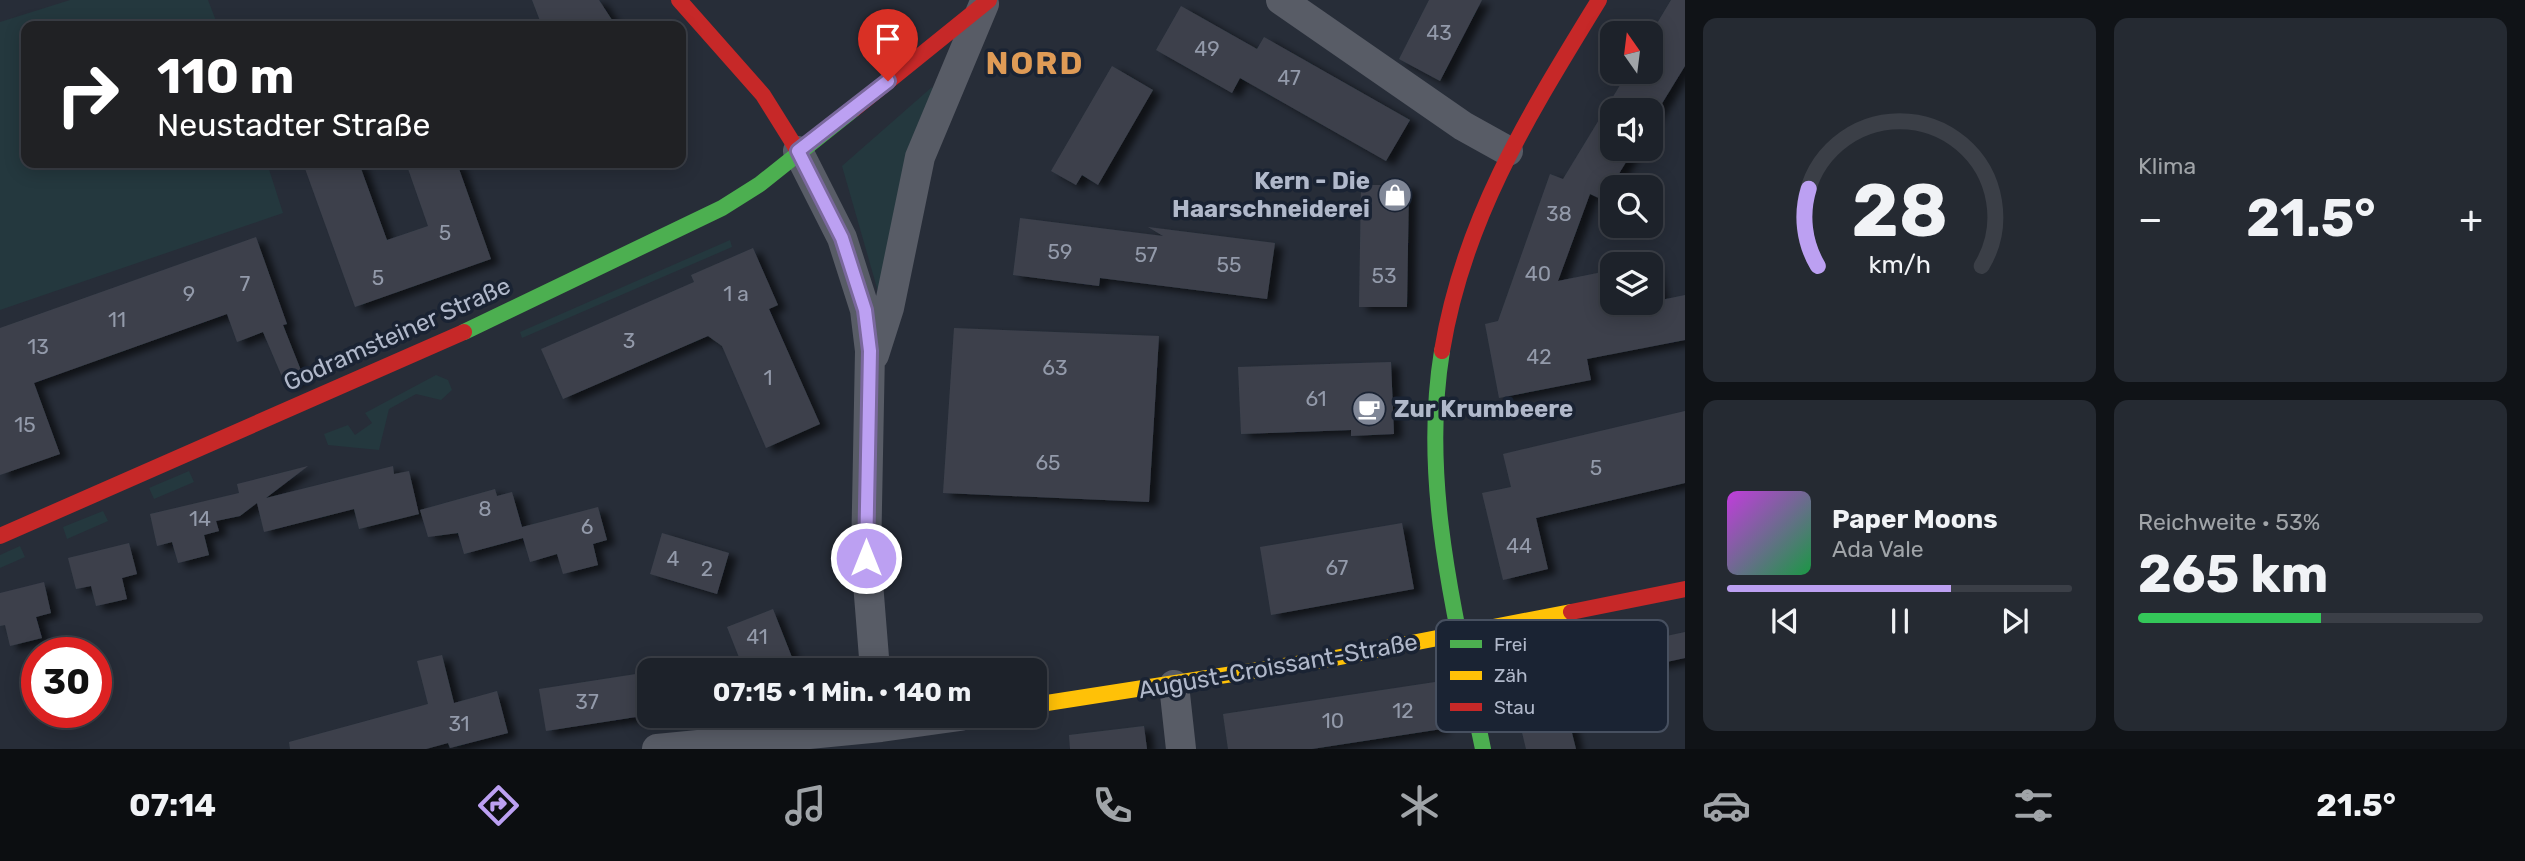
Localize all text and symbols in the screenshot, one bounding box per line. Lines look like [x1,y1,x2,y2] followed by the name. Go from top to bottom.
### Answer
[858,9,918,81] pin
[869,20,907,58] icon: arrive
[1426,20,1452,45] house number: 43
[1600,21,1662,84] north arrow
[1600,21,1663,315] map controls
[1194,36,1220,61] house number: 49
[986,44,1084,82] district label: NORD
[157,47,294,105] text: 110 m
[42,49,133,140] icon: right
[1277,65,1301,90] house number: 47
[1600,98,1663,161] button: sound
[157,106,430,144] text: Neustadter Straße
[2138,152,2196,180] text: Klima
[1172,167,1370,223] place label: Kern - Die Haarschneiderei
[1851,168,1948,254] text: 28
[1600,175,1663,238] button: search
[1376,176,1414,214] shop icon: Kern - Die Haarschneiderei
[2246,187,2376,249] text: 21.5°
[2138,196,2163,242] text: −
[2459,196,2483,242] text: +
[1546,201,1572,226] house number: 38
[439,220,451,245] house number: 5
[1048,239,1072,264] house number: 59
[1134,242,1158,267] house number: 57
[1868,250,1931,279] text: km/h
[1217,252,1241,277] house number: 55
[1600,252,1663,315] button: layers
[1525,261,1551,286] house number: 40
[1371,263,1397,288] house number: 53
[372,265,384,290] house number: 5
[240,271,251,296] house number: 7
[279,271,515,397] street label: Godramsteiner Straße
[183,281,195,306] house number: 9
[723,281,749,306] house number: 1 a
[108,307,126,332] house number: 11
[623,328,635,353] house number: 3
[27,334,49,359] house number: 13
[1526,344,1552,369] house number: 42
[1042,355,1068,380] house number: 63
[764,365,773,390] house number: 1
[1305,386,1327,411] house number: 61
[1350,390,1388,428] cafe icon: Zur Krumbeere
[1394,395,1573,423] place label: Zur Krumbeere
[14,412,36,437] house number: 15
[1035,450,1061,475] house number: 65
[1590,455,1602,480] house number: 5
[478,496,492,521] house number: 8
[1832,504,1998,535] text: Paper Moons
[189,506,211,531] house number: 14
[2138,508,2320,536] text: Reichweite · 53%
[581,514,593,539] house number: 6
[829,521,903,595] position arrow
[1506,533,1532,558] house number: 44
[1832,535,1924,563] text: Ada Vale
[2138,543,2328,605] text: 265 km
[666,546,680,571] house number: 4
[1326,555,1349,580] house number: 67
[701,556,713,581] house number: 2
[1766,602,1804,640] icon: previous
[1881,602,1919,640] icon: pause
[1996,602,2034,640] icon: next
[1436,620,1668,732] legend
[746,624,768,649] house number: 41
[1136,628,1420,704] street label: August-Croissant-Straße
[1494,633,1527,656] text: Frei
[21,637,112,728] speed limit sign: 30
[1494,664,1527,687] text: Zäh
[713,677,971,708] text: 07:15 · 1 Min. · 140 m
[575,689,599,714] house number: 37
[1494,696,1535,719] text: Stau
[1392,698,1414,723] house number: 12
[1322,708,1344,733] house number: 10
[448,711,470,736] house number: 31
[474,781,523,830] icon: directions
[781,781,830,830] icon: music
[1088,781,1137,830] icon: phone
[1395,781,1444,830] icon: climate
[1702,781,1751,830] icon: car
[2009,781,2058,830] icon: filters
[129,786,216,824] text: 07:14
[2316,786,2396,824] text: 21.5°

